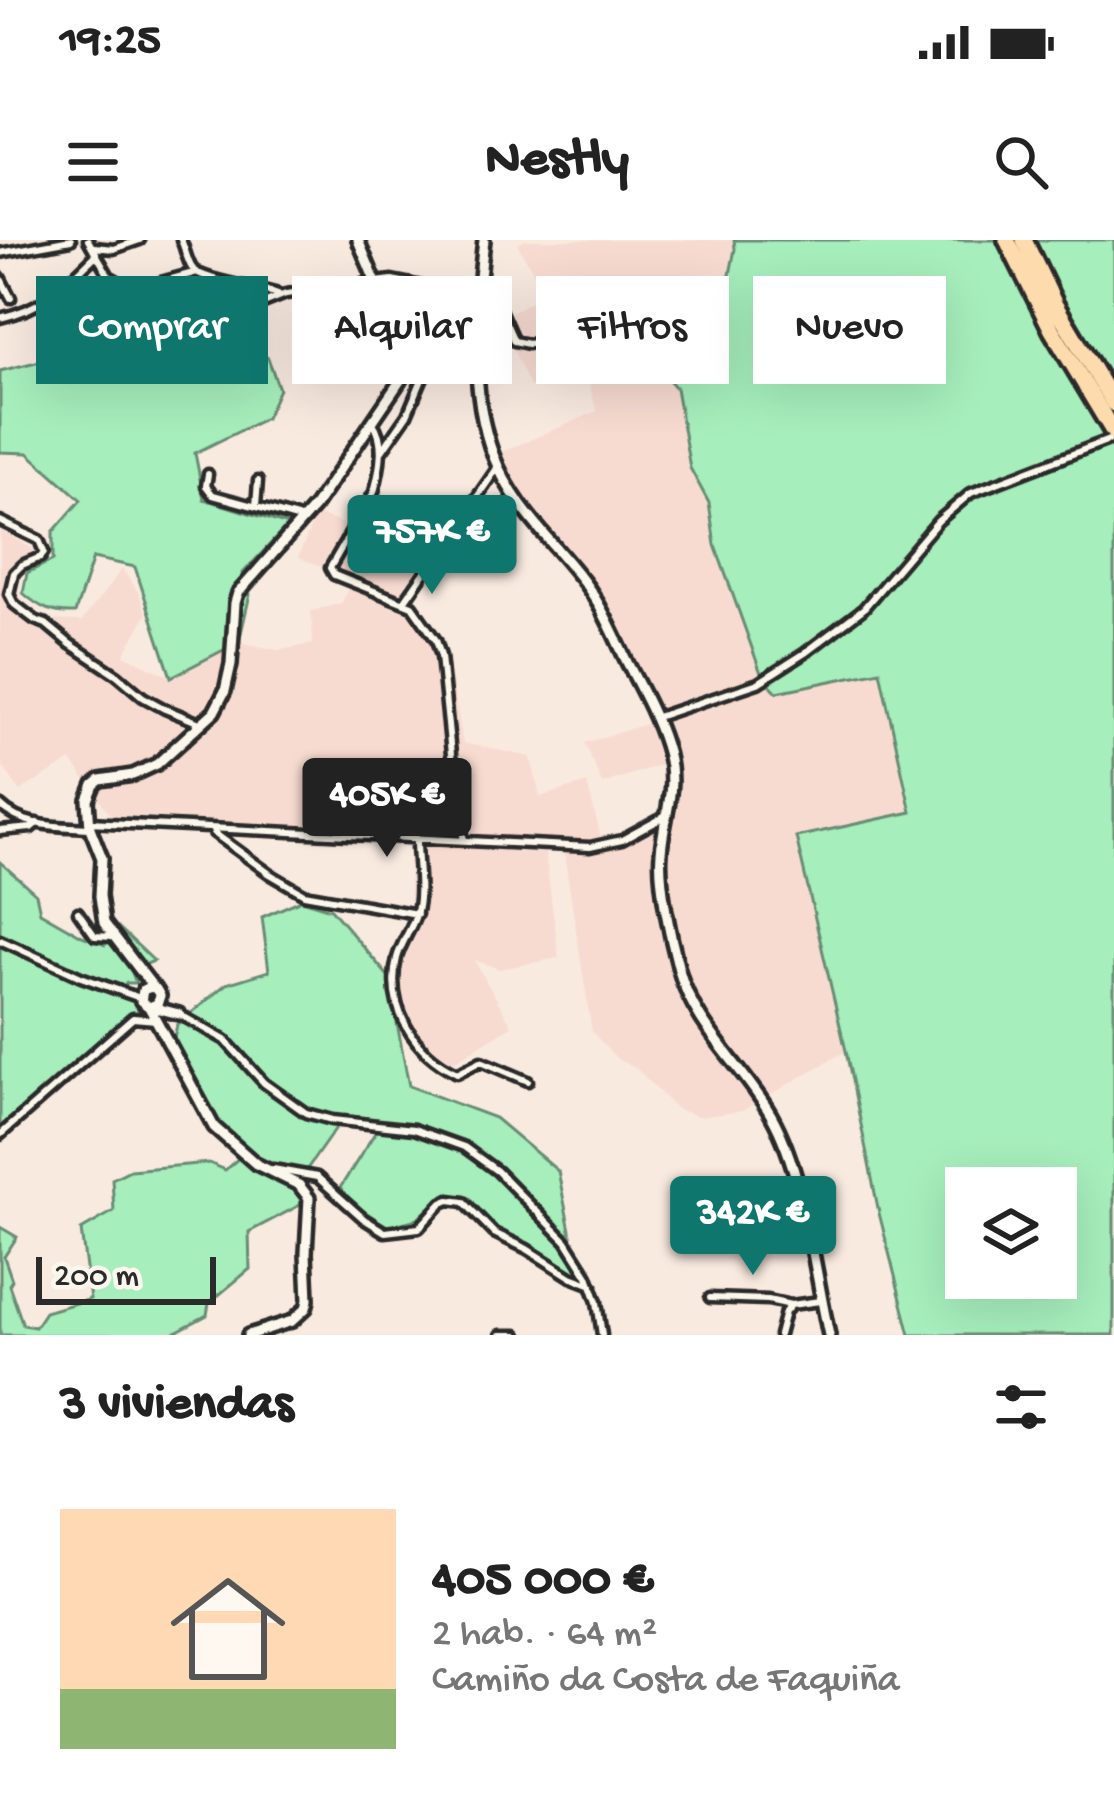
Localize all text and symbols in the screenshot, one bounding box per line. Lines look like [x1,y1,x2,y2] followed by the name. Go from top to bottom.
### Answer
[60,16,161,69] text: 19:25
[60,129,126,195] icon: menu
[988,129,1054,195] icon: search
[485,130,629,194] text: Nestly
[36,276,268,384] chip: Comprar
[292,276,512,384] chip: Alquilar
[536,276,729,384] chip: Filtros
[753,276,946,384] chip: Nuevo
[334,495,530,597] pin: 757K €
[374,511,490,557] text: 757K €
[289,758,485,860] pin: 405K €
[329,774,445,820] text: 405K €
[945,1167,1077,1299] map controls
[945,1167,1077,1299] button: layers
[655,1176,851,1278] pin: 342K €
[697,1192,809,1238] text: 342K €
[36,1251,216,1304] scale bar
[54,1259,139,1297] text: 200 m
[988,1374,1054,1440] icon: filters
[60,1377,293,1437] text: 3 viviendas
[432,1553,653,1613] text: 405 000 €
[156,1557,300,1701] icon: home
[432,1613,657,1659] text: 2 hab. · 64 m²
[432,1659,899,1705] text: Camiño da Costa de Faquiña

